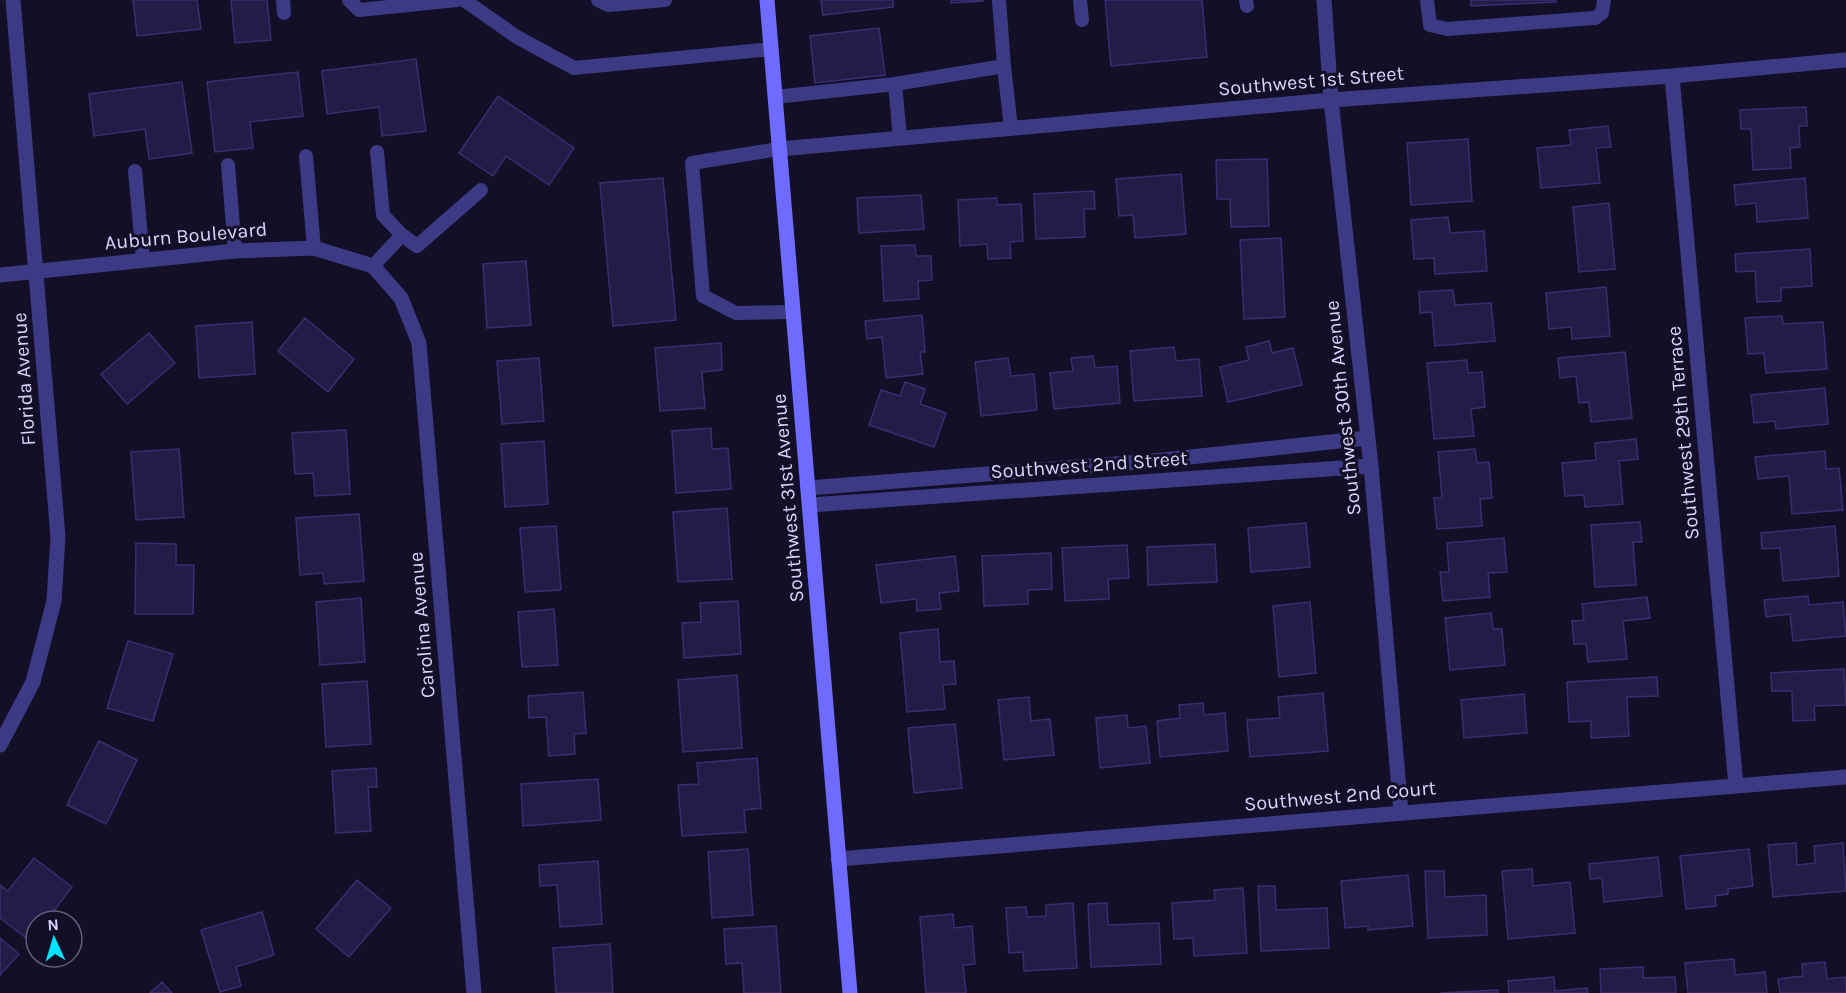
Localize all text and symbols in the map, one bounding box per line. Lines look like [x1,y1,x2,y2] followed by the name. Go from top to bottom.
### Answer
[1217,61,1405,101] street label: Southwest 1st Street
[104,217,268,255] street label: Auburn Boulevard
[1320,299,1366,517] street label: Southwest 30th Avenue
[8,312,40,446] street label: Florida Avenue
[1662,325,1704,541] street label: Southwest 29th Terrace
[767,393,809,603] street label: Southwest 31st Avenue
[990,447,1189,483] street label: Southwest 2nd Street
[404,551,440,699] street label: Carolina Avenue
[1243,776,1437,816] street label: Southwest 2nd Court
[24,909,84,969] north arrow
[47,915,59,934] text: N

